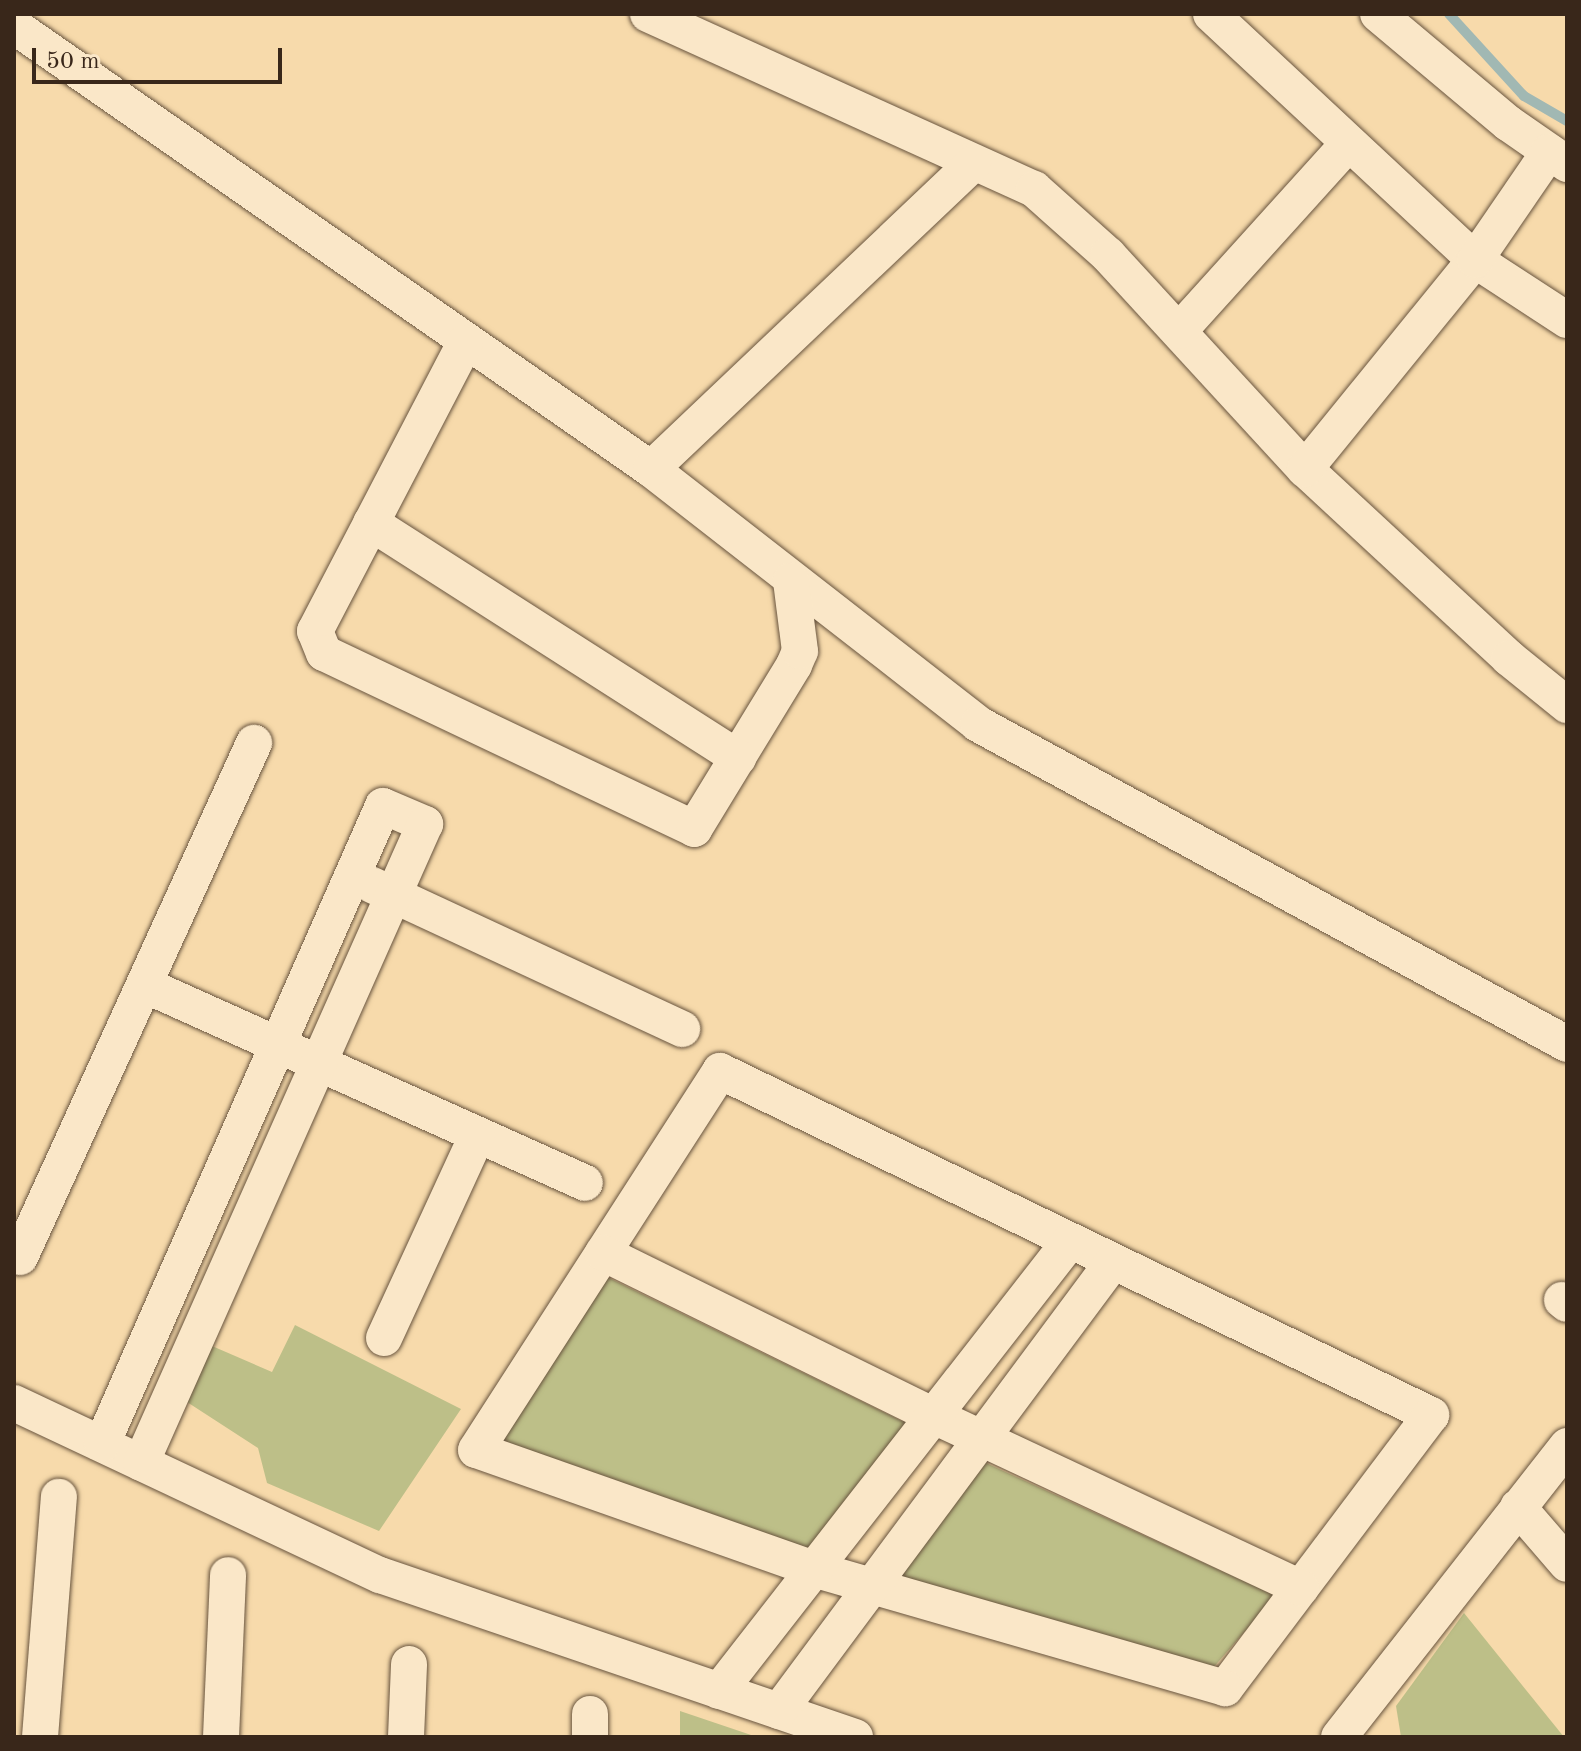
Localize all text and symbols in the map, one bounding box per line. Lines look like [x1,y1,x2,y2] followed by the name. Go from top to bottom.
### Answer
[36,32,286,82] scale bar
[46,50,100,74] text: 50 m

